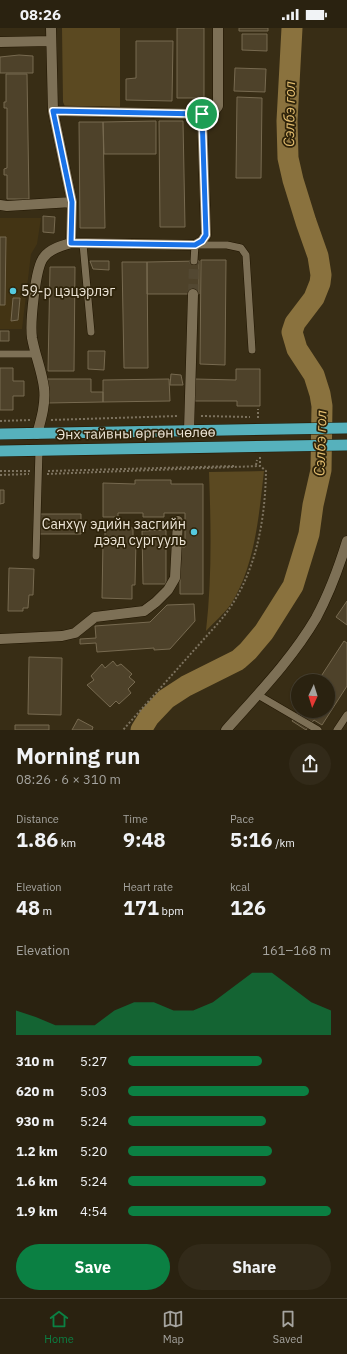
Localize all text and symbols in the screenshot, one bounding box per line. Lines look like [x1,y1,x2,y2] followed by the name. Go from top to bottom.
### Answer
[20,5,61,24] text: 08:26
[279,81,299,147] water label: Сэлбэ гол
[185,97,219,131] pin
[191,103,213,125] icon: arrive
[21,282,115,300] place label: 59-р цэцэрлэг
[8,286,18,296] marker: 59-р цэцэрлэг
[309,410,331,476] water label: Сэлбэ гол
[56,423,216,443] street label: Энх тайвны өргөн чөлөө
[42,515,186,549] place label: Санхүү эдийн засгийн дээд сургууль
[189,527,199,537] marker: Санхүү эдийн засгийн дээд сургууль
[291,674,335,718] north arrow
[291,674,335,718] map controls
[16,741,140,770] text: Morning run
[289,743,331,785] button: share
[16,771,121,788] text: 08:26 · 6 × 310 m
[16,812,59,826] text: Distance
[123,812,148,826] text: Time
[230,812,254,826] text: Pace
[16,826,58,853] text: 1.86
[123,826,166,853] text: 9:48
[230,826,273,853] text: 5:16
[58,836,76,850] text: km
[273,836,295,850] text: /km
[16,880,62,894] text: Elevation
[123,880,173,894] text: Heart rate
[230,880,250,894] text: kcal
[16,894,40,921] text: 48
[123,894,159,921] text: 171
[230,894,266,921] text: 126
[40,904,52,918] text: m
[159,904,184,918] text: bpm
[16,942,70,959] text: Elevation
[262,942,331,959] text: 161–168 m
[16,1053,54,1070] text: 310 m
[80,1053,107,1070] text: 5:27
[16,1083,54,1100] text: 620 m
[80,1083,107,1100] text: 5:03
[16,1113,54,1130] text: 930 m
[80,1113,107,1130] text: 5:24
[16,1143,58,1160] text: 1.2 km
[80,1143,107,1160] text: 5:20
[16,1173,58,1190] text: 1.6 km
[80,1173,107,1190] text: 5:24
[16,1203,58,1220] text: 1.9 km
[80,1203,107,1220] text: 4:54
[16,1244,170,1290] button: Save
[178,1244,331,1290] button: Share
[44,1308,74,1346] tab: Home
[162,1308,184,1346] tab: Map
[273,1308,303,1346] tab: Saved

